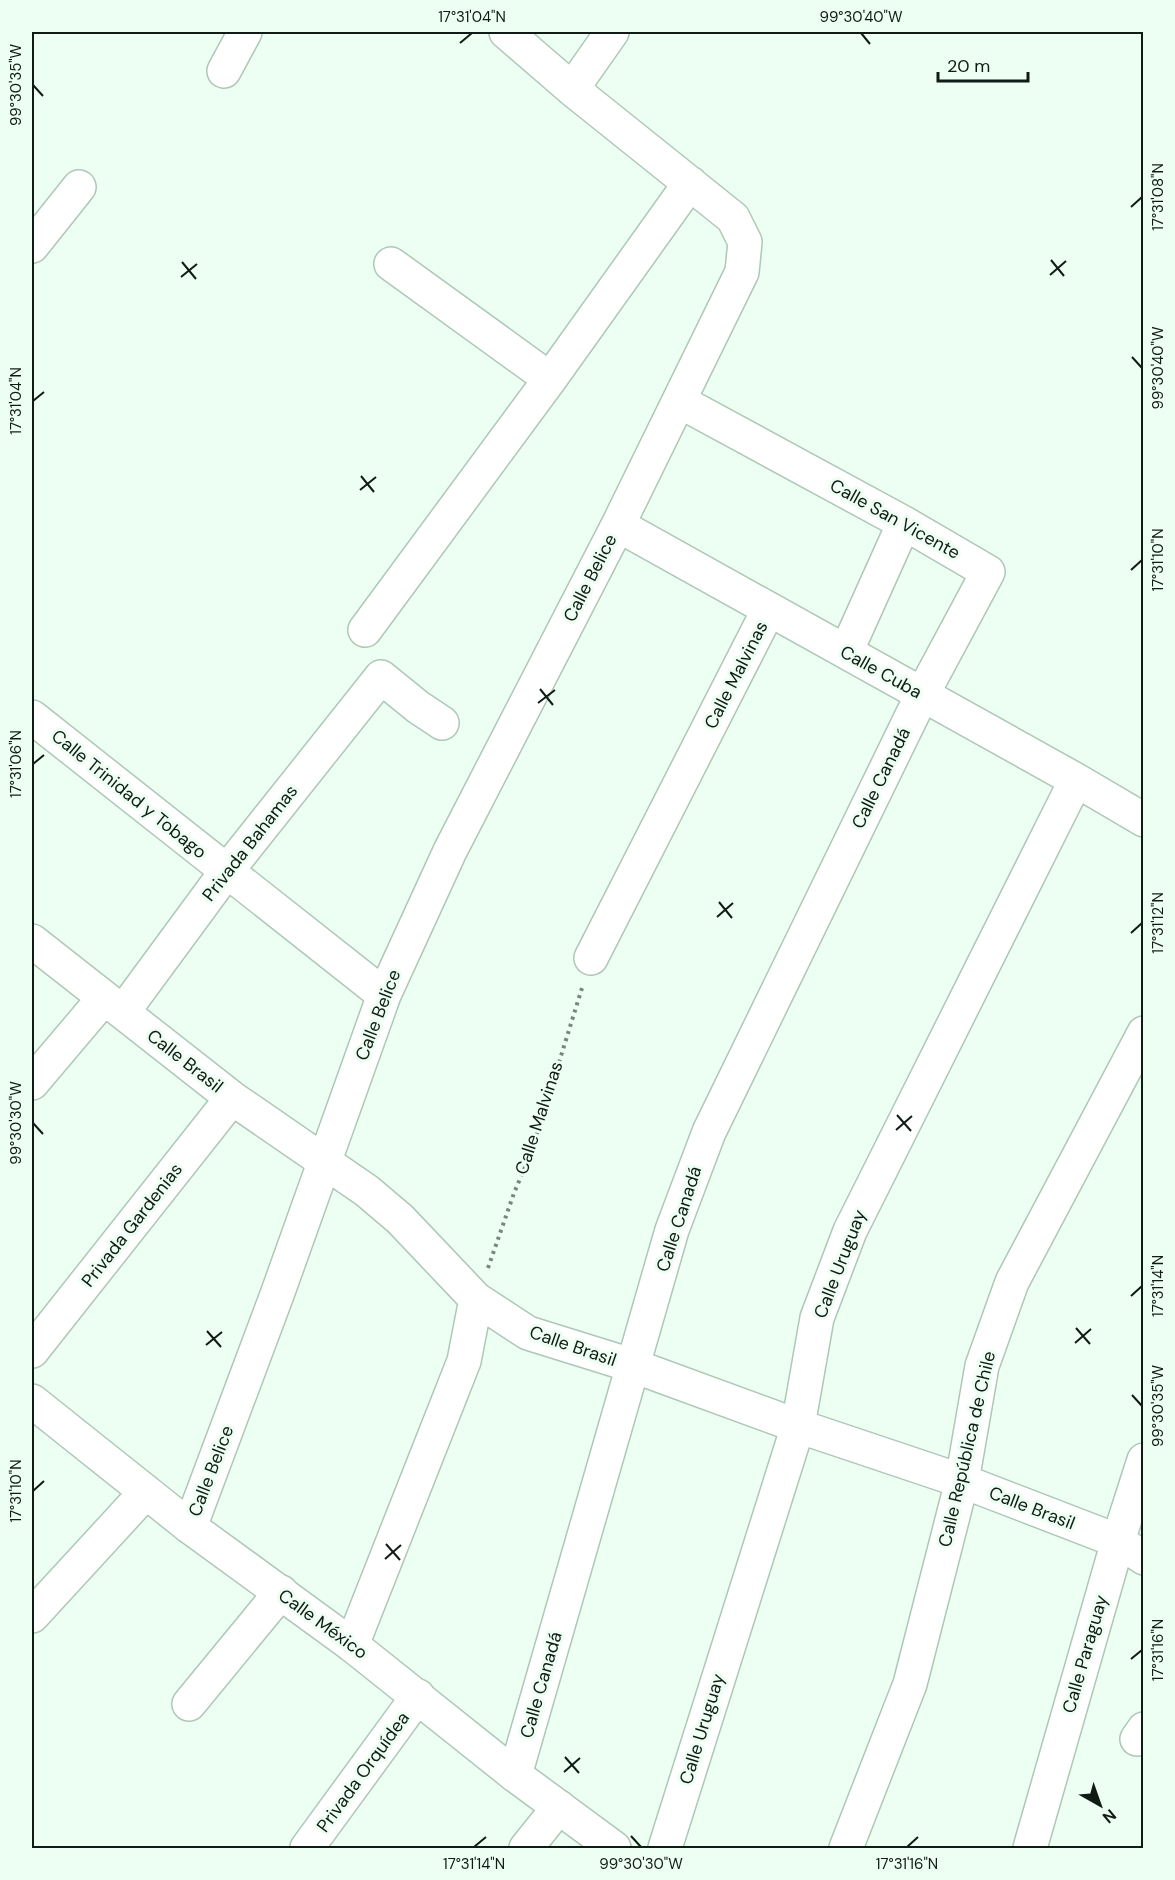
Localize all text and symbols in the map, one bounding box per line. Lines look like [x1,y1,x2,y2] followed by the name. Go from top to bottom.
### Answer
[438,7,506,27] text: 17°31'04"N
[820,7,903,27] text: 99°30'40"W
[6,43,26,126] text: 99°30'35"W
[938,45,1028,83] scale bar
[947,54,990,78] text: 20 m
[1148,163,1168,231] text: 17°31'08"N
[1148,326,1168,409] text: 99°30'40"W
[6,367,26,435] text: 17°31'04"N
[826,473,964,565] street label: Calle San Vicente
[1148,528,1168,592] text: 17°31'10"N
[558,530,622,626] street label: Calle Belice
[699,617,773,733] street label: Calle Malvinas
[836,640,926,704] street label: Calle Cuba
[846,723,916,833] street label: Calle Canadá
[46,724,212,864] street label: Calle Trinidad y Tobago
[6,730,26,798] text: 17°31'06"N
[197,780,303,906] street label: Privada Bahamas
[1148,892,1168,954] text: 17°31'12"N
[350,966,406,1064] street label: Calle Belice
[142,1024,228,1098] street label: Calle Brasil
[509,1058,569,1178] street label: Calle Malvinas
[6,1081,26,1165] text: 99°30'30"W
[76,1158,188,1292] street label: Privada Gardenias
[651,1163,707,1275] street label: Calle Canadá
[808,1206,872,1322] street label: Calle Uruguay
[1148,1255,1168,1317] text: 17°31'14"N
[526,1320,620,1372] street label: Calle Brasil
[933,1349,1001,1549] street label: Calle República de Chile
[1148,1364,1168,1447] text: 99°30'35"W
[183,1422,239,1520] street label: Calle Belice
[6,1459,26,1523] text: 17°31'10"N
[985,1481,1079,1535] street label: Calle Brasil
[274,1583,372,1665] street label: Calle México
[1057,1592,1113,1716] street label: Calle Paraguay
[1148,1619,1168,1681] text: 17°31'16"N
[514,1629,568,1741] street label: Calle Canadá
[674,1671,730,1787] street label: Calle Uruguay
[311,1707,415,1837] street label: Privada Orquídea
[1070,1775,1130,1835] north arrow
[1098,1804,1121,1828] text: N
[443,1854,505,1874] text: 17°31'14"N
[599,1854,683,1874] text: 99°30'30"W
[876,1854,938,1874] text: 17°31'16"N

